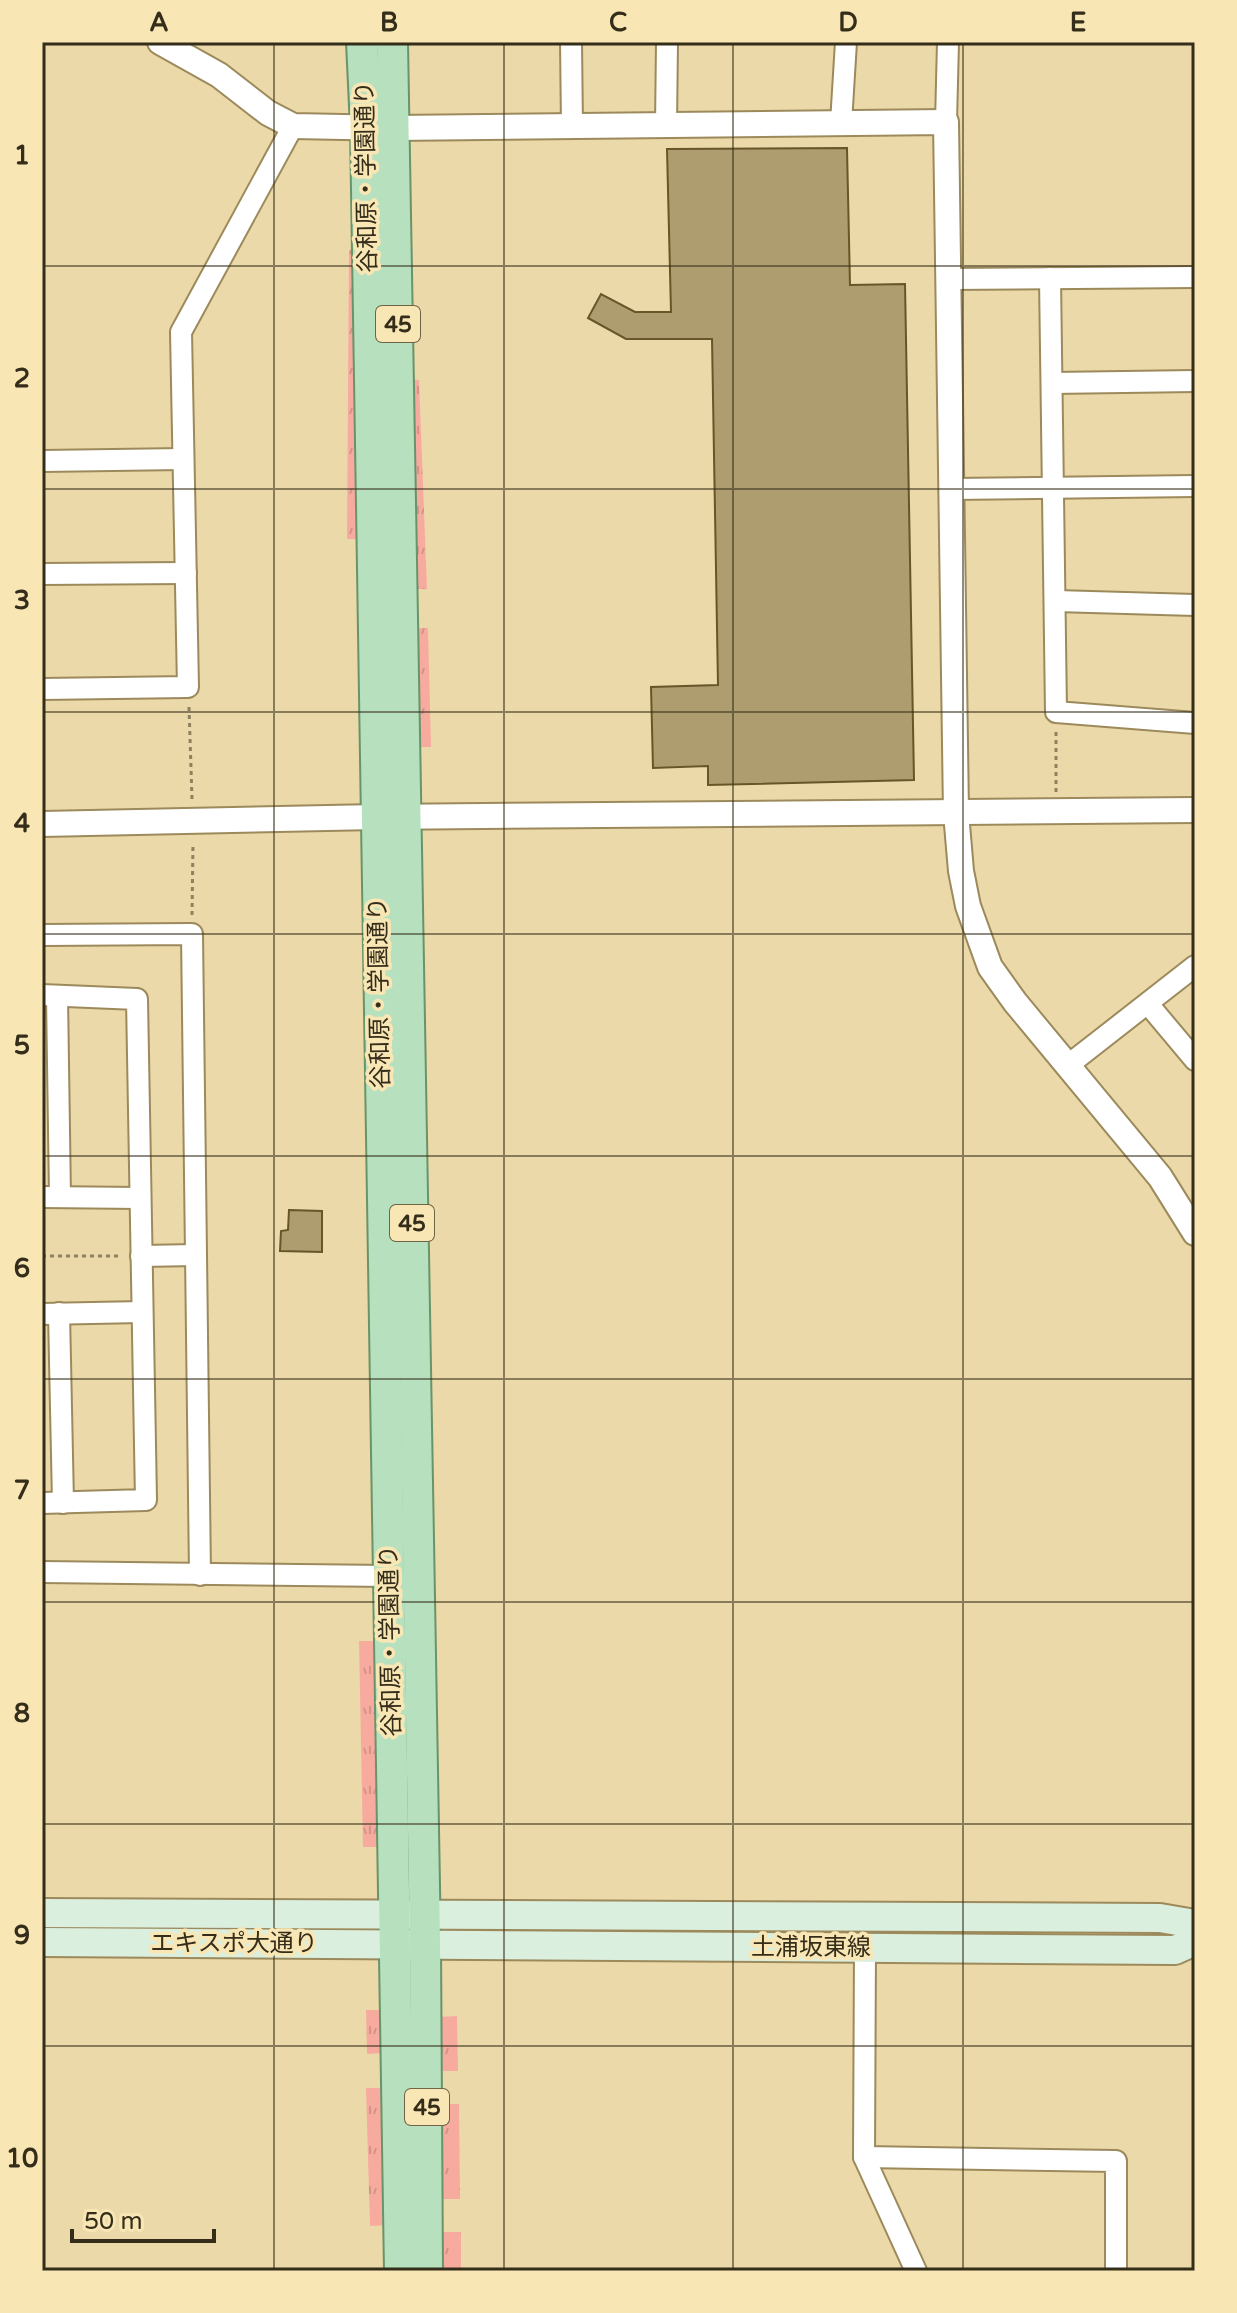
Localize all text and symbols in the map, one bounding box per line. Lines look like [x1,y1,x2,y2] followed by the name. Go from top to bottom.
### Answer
[149,7,169,38] text: A
[380,7,398,38] text: B
[609,7,627,38] text: C
[838,7,858,38] text: D
[1070,7,1086,38] text: E
[350,81,383,273] street label: 谷和原・学園通り
[14,140,30,171] text: 1
[376,306,420,342] road number: 45
[14,363,30,394] text: 2
[14,585,30,616] text: 3
[14,808,30,839] text: 4
[363,897,396,1089] street label: 谷和原・学園通り
[14,1030,30,1061] text: 5
[390,1205,434,1241] road number: 45
[14,1253,30,1284] text: 6
[14,1475,30,1506] text: 7
[374,1545,407,1737] street label: 谷和原・学園通り
[14,1698,30,1729] text: 8
[14,1920,30,1951] text: 9
[150,1929,318,1958] street label: エキスポ大通り
[751,1933,871,1962] street label: 土浦坂東線
[405,2089,449,2125] road number: 45
[6,2143,38,2174] text: 10
[72,2193,214,2243] scale bar
[84,2207,142,2236] text: 50 m

